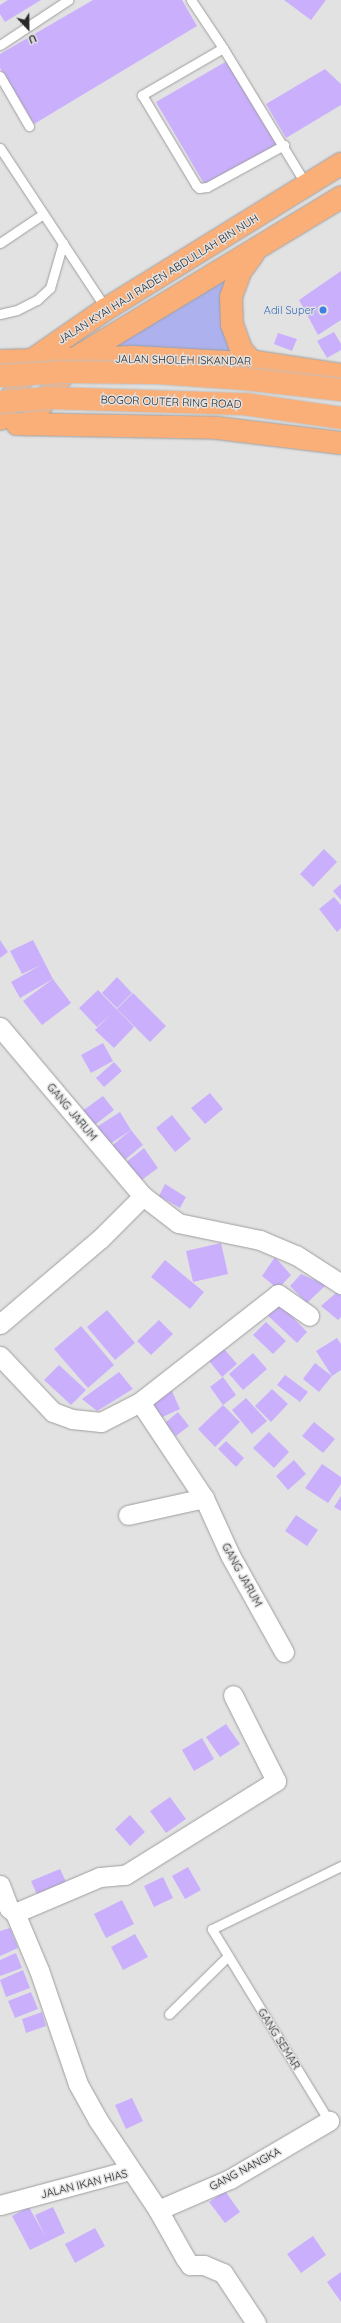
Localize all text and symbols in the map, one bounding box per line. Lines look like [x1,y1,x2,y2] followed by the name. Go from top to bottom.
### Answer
[8,8,48,48] north arrow
[26,31,39,47] text: U
[55,211,261,347] street label: JALAN KYAI HAJI RADEN ABDULLAH BIN NUH
[264,303,315,317] place label: Adil Super
[318,305,328,315] marker: Adil Super
[115,352,251,368] street label: JALAN SHOLEH ISKANDAR
[100,393,242,411] street label: BOGOR OUTER RING ROAD
[44,1081,100,1143] street label: GANG JARUM
[219,1541,265,1609] street label: GANG JARUM
[255,2006,303,2072] street label: GANG SEMAR
[207,2145,283,2193] street label: GANG NANGKA
[39,2167,129,2201] street label: JALAN IKAN HIAS

